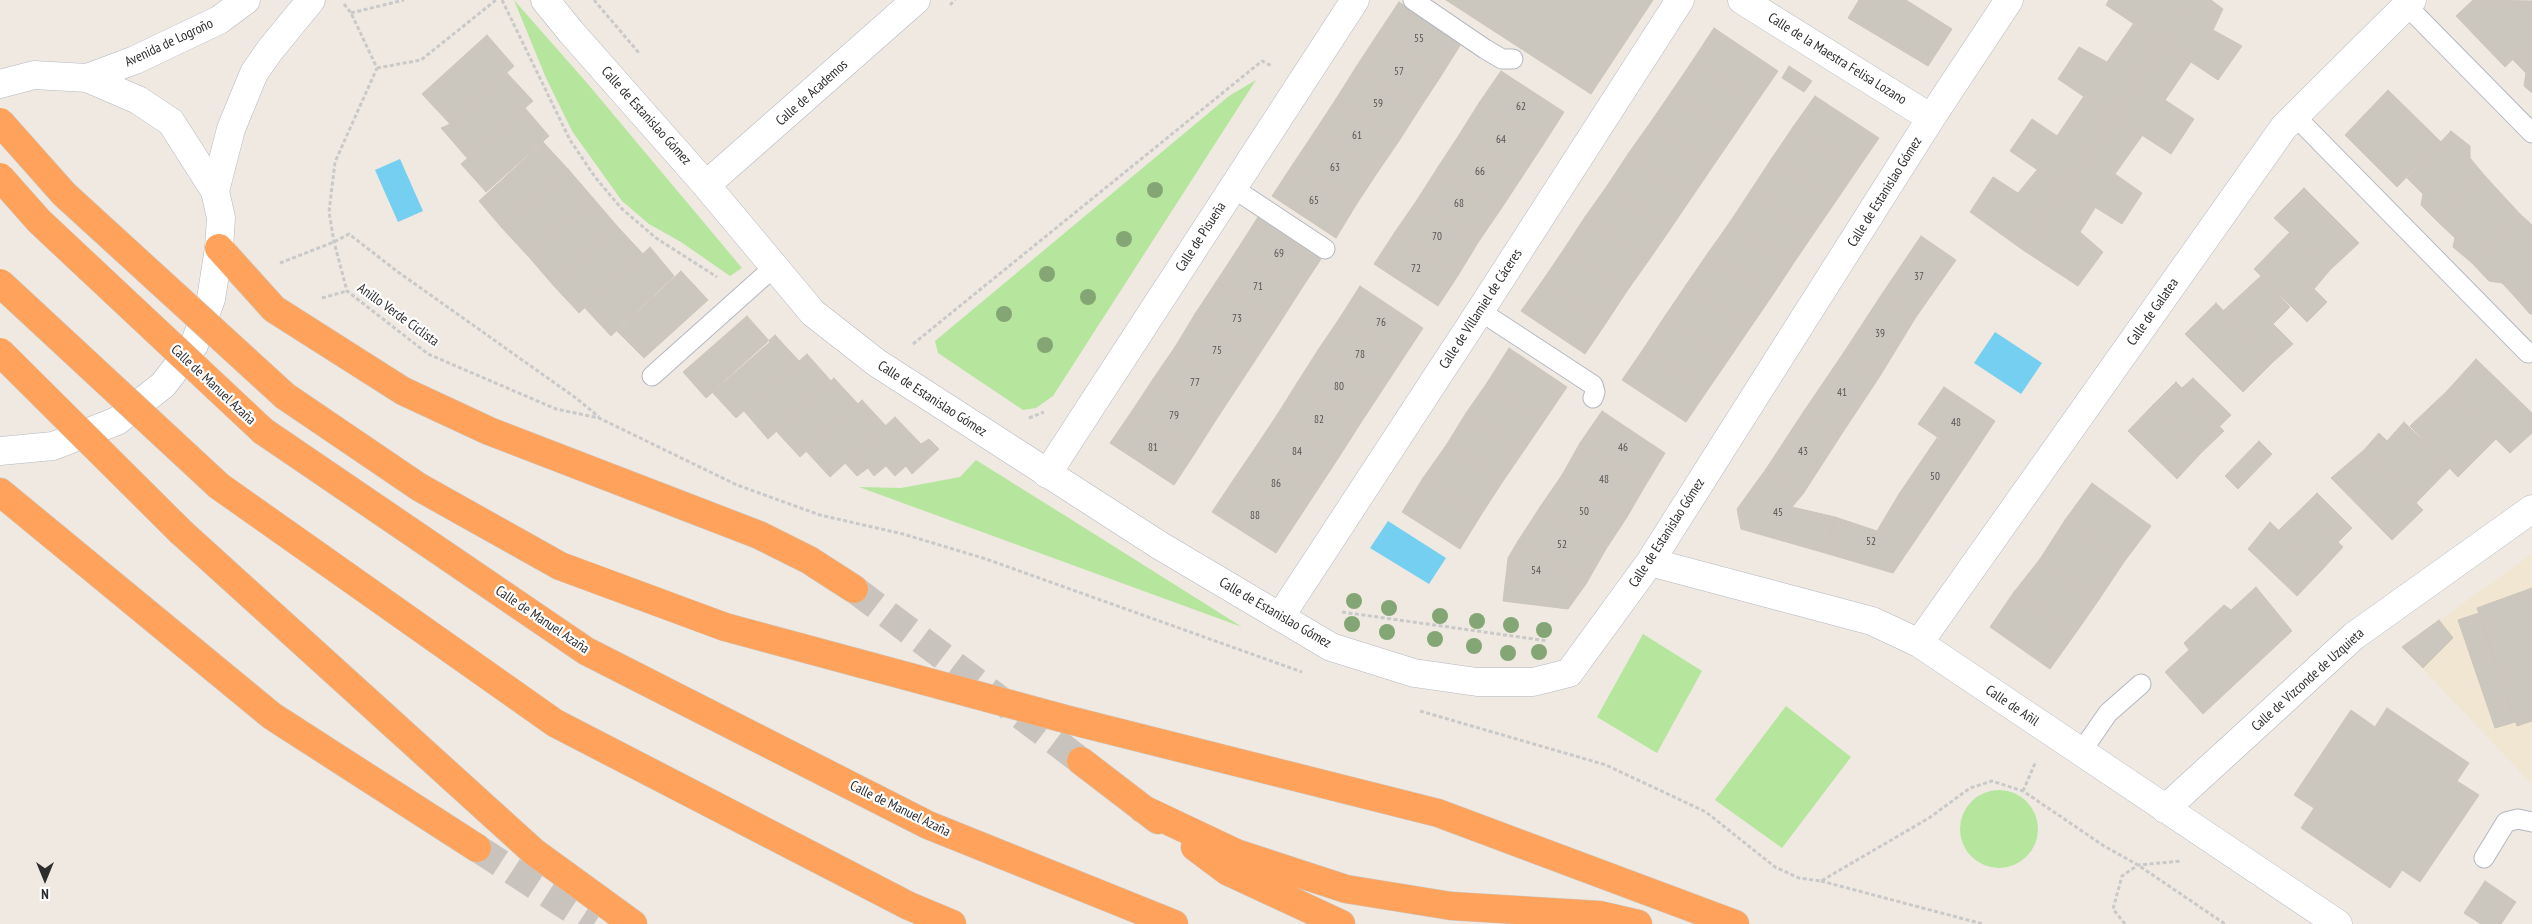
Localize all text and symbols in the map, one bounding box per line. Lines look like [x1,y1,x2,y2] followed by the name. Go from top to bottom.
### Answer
[1765,9,1909,109] street label: Calle de la Maestra Felisa Lozano
[122,15,216,71] street label: Avenida de Logroño
[1414,32,1424,46] house number: 55
[773,56,851,130] street label: Calle de Academos
[597,63,695,169] street label: Calle de Estanislao Gómez
[1394,65,1404,79] house number: 57
[1373,97,1383,111] house number: 59
[1516,100,1526,114] house number: 62
[1352,129,1362,143] house number: 61
[1496,133,1506,147] house number: 64
[1844,134,1926,250] street label: Calle de Estanislao Gómez
[1330,161,1340,175] house number: 63
[1475,165,1485,179] house number: 66
[1309,194,1319,208] house number: 65
[1454,197,1464,211] house number: 68
[1172,199,1230,275] street label: Calle de Pisueña
[1432,230,1442,244] house number: 70
[1436,246,1526,372] street label: Calle de Villamiel de Cáceres
[1274,247,1284,261] house number: 69
[1411,262,1421,276] house number: 72
[1914,270,1924,284] house number: 37
[2124,275,2182,349] street label: Calle de Galatea
[354,280,442,350] street label: Anillo Verde Ciclista
[1253,280,1263,294] house number: 71
[1232,312,1242,326] house number: 73
[1376,316,1386,330] house number: 76
[1875,327,1885,341] house number: 39
[167,342,259,428] street label: Calle de Manuel Azaña
[1212,344,1222,358] house number: 75
[1355,348,1365,362] house number: 78
[874,357,990,441] street label: Calle de Estanislao Gómez
[1190,376,1200,390] house number: 77
[1334,380,1344,394] house number: 80
[1837,386,1847,400] house number: 41
[1169,409,1179,423] house number: 79
[1314,413,1324,427] house number: 82
[1951,416,1961,430] house number: 48
[1148,441,1158,455] house number: 81
[1618,441,1628,455] house number: 46
[1292,445,1302,459] house number: 84
[1798,445,1808,459] house number: 43
[1930,470,1940,484] house number: 50
[1599,473,1609,487] house number: 48
[1625,475,1709,591] street label: Calle de Estanislao Gómez
[1271,477,1281,491] house number: 86
[1579,505,1589,519] house number: 50
[1773,506,1783,520] house number: 45
[1250,509,1260,523] house number: 88
[1866,535,1876,549] house number: 52
[1557,538,1567,552] house number: 52
[1531,564,1541,578] house number: 54
[1216,574,1334,652] street label: Calle de Estanislao Gómez
[492,582,592,658] street label: Calle de Manuel Azaña
[2248,625,2368,735] street label: Calle de Vizconde de Uzquieta
[1982,682,2042,730] street label: Calle de Añil
[847,777,953,841] street label: Calle de Manuel Azaña
[20,854,70,904] north arrow
[41,885,49,903] text: N

